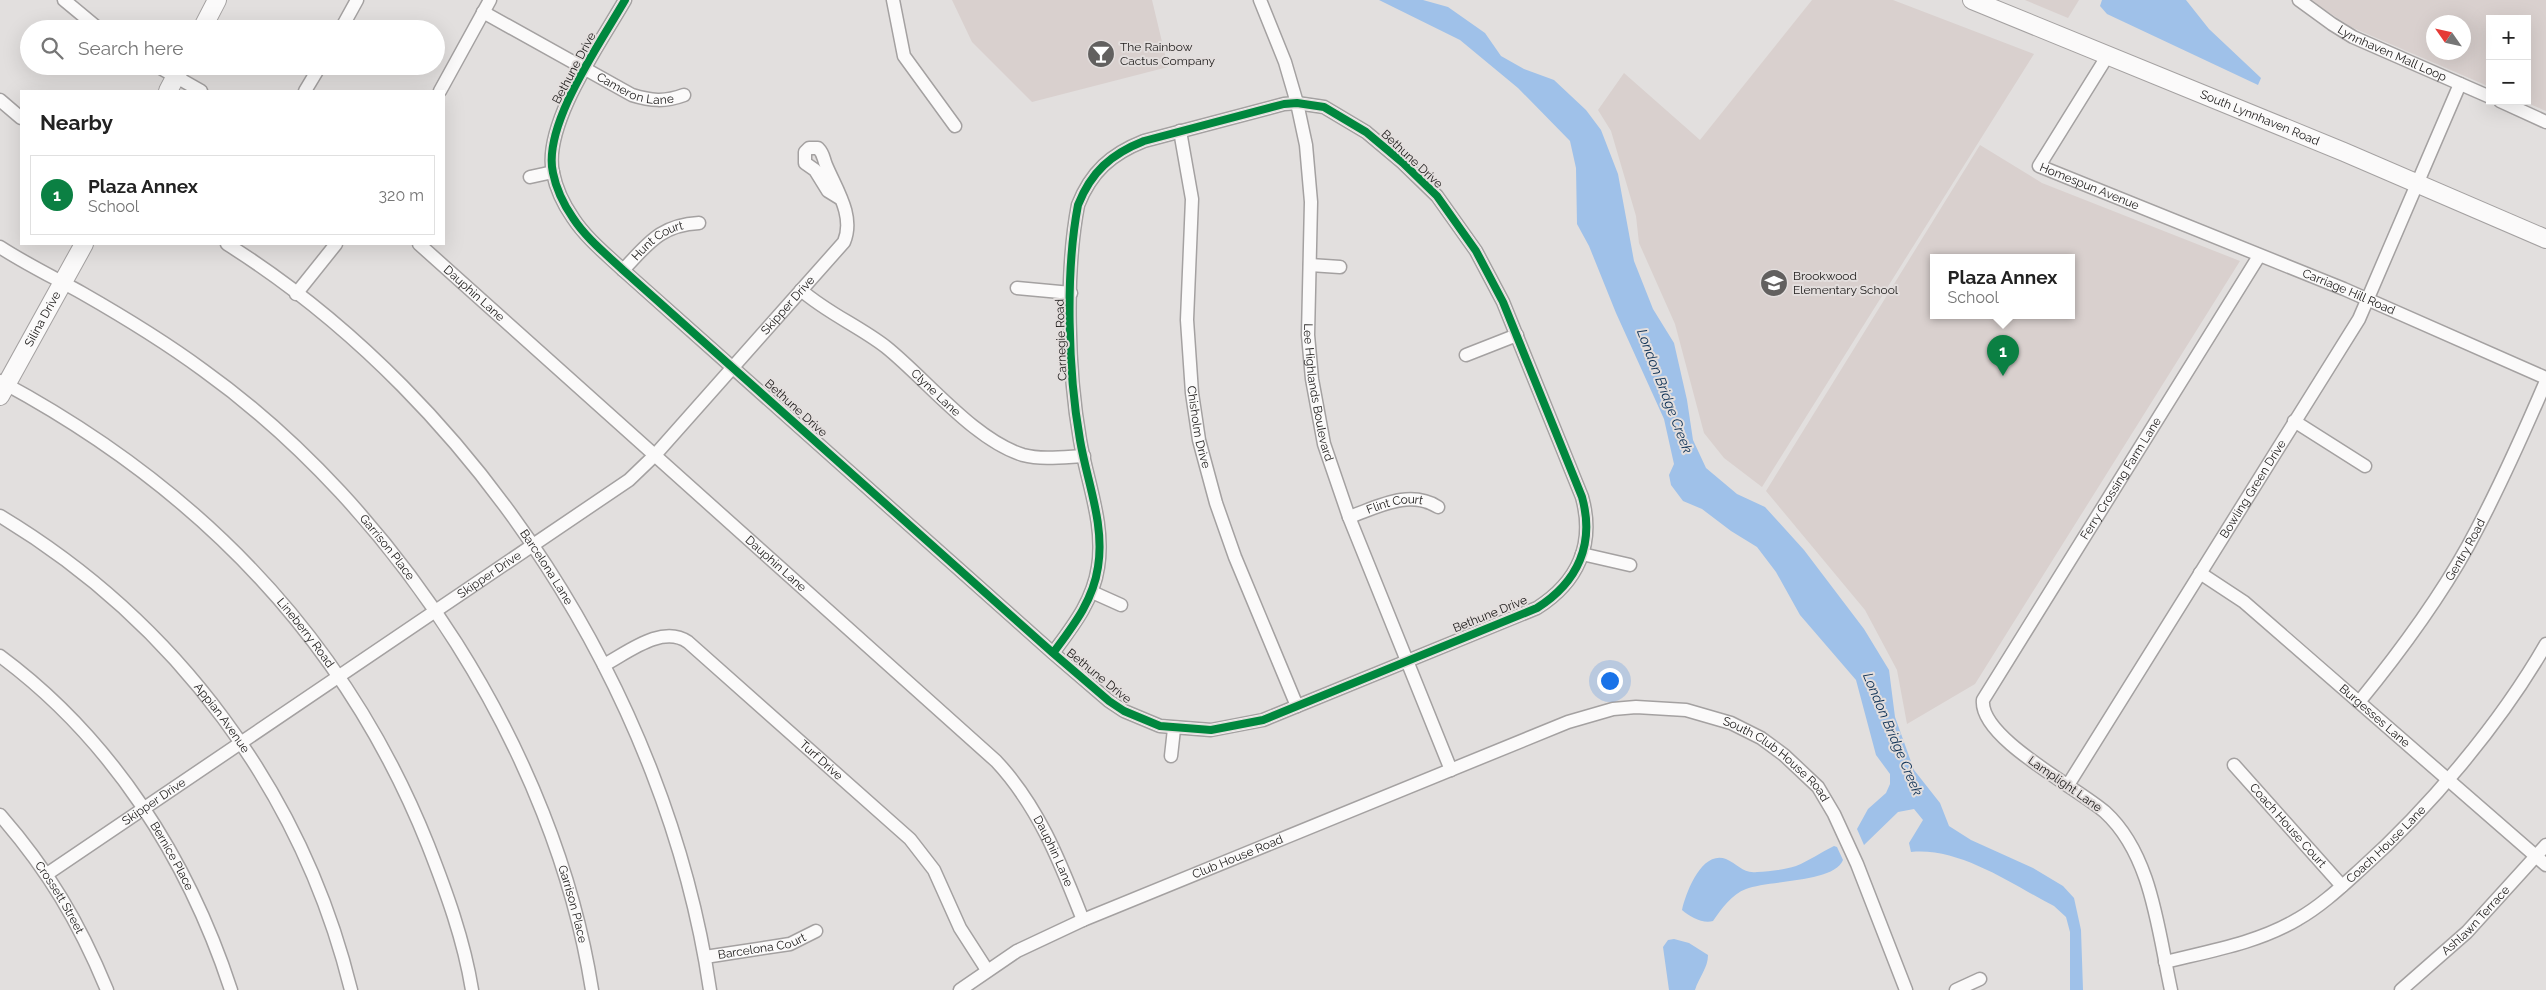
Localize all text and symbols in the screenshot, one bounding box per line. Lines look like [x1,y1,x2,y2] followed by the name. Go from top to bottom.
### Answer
[2426,15,2471,60] north arrow
[2486,15,2531,105] map controls
[2486,15,2531,60] button: +
[20,20,445,75] search box
[2335,22,2449,84] street label: Lynnhaven Mall Loop
[549,30,599,106] street label: Bethune Drive
[38,34,66,62] icon: search
[78,37,184,59] text: Search here
[1086,39,1116,69] bar icon: The Rainbow Cactus Company
[1120,40,1216,68] place label: The Rainbow Cactus Company
[2486,60,2531,105] button: −
[594,70,675,107] street label: Cameron Lane
[2198,87,2322,148] street label: South Lynnhaven Road
[40,110,113,135] text: Nearby
[1378,127,1446,191] street label: Bethune Drive
[2038,160,2141,213] street label: Homespun Avenue
[88,175,198,197] text: Plaza Annex
[53,186,61,205] text: 1
[379,186,424,205] text: 320 m
[88,197,139,216] text: School
[629,218,685,263] street label: Hunt Court
[1930,254,2075,319] popup
[441,263,507,324] street label: Dauphin Lane
[1948,266,2057,288] text: Plaza Annex
[2300,266,2397,318] street label: Carriage Hill Road
[1759,268,1789,298] school or university icon: Brookwood Elementary School
[1793,269,1899,297] place label: Brookwood Elementary School
[758,273,818,338] street label: Skipper Drive
[1948,288,1999,307] text: School
[22,289,63,349] street label: Silina Drive
[1053,299,1069,381] street label: Carnegie Road
[1301,323,1336,463] street label: Lee Highlands Boulevard
[1634,327,1696,456] water label: London Bridge Creek
[1987,335,2019,376] pin: 1
[908,366,963,419] street label: Clyne Lane
[762,376,830,440] street label: Bethune Drive
[1185,385,1213,470] street label: Chisholm Drive
[2077,415,2164,542] street label: Ferry Crossing Farm Lane
[2217,437,2289,541] street label: Bowling Green Drive
[1364,492,1424,517] street label: Flint Court
[357,512,418,583] street label: Garrison Place
[2442,516,2488,583] street label: Gentry Road
[517,527,576,607] street label: Barcelona Lane
[742,533,809,595] street label: Dauphin Lane
[455,548,524,601] street label: Skipper Drive
[1451,593,1529,635] street label: Bethune Drive
[274,595,337,670] street label: Lineberry Road
[1064,646,1134,706] street label: Bethune Drive
[1597,668,1623,694] your location
[1860,670,1926,798] water label: London Bridge Creek
[191,680,252,756] street label: Appian Avenue
[2337,681,2413,750] street label: Burgesses Lane
[1721,714,1832,804] street label: South Club House Road
[797,737,846,783] street label: Turf Drive
[2025,753,2105,815] street label: Lamplight Lane
[119,775,188,828] street label: Skipper Drive
[2247,780,2329,870] street label: Coach House Court
[2343,803,2428,886] street label: Coach House Lane
[1030,813,1076,889] street label: Dauphin Lane
[147,819,197,893] street label: Bernice Place
[1190,832,1285,882] street label: Club House Road
[32,859,87,936] street label: Crossett Street
[555,863,590,944] street label: Garrison Place
[2439,883,2512,958] street label: Ashlawn Terrace
[717,930,808,962] street label: Barcelona Court

